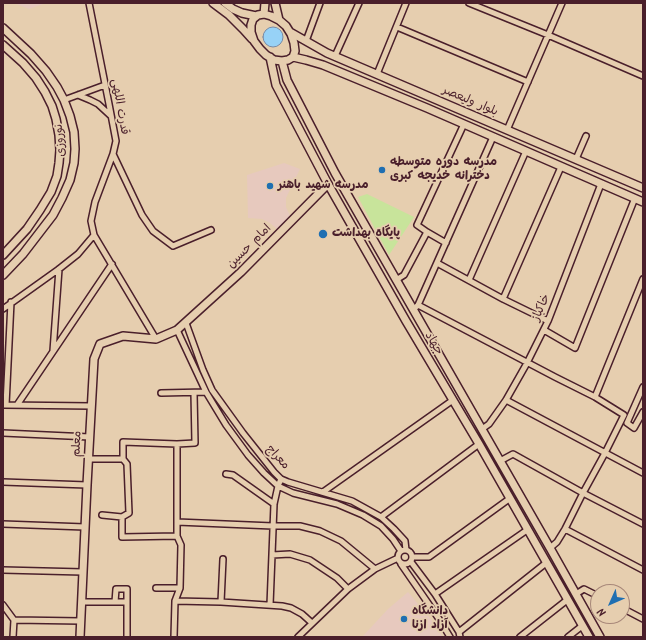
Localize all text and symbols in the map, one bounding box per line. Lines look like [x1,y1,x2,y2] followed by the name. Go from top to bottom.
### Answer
[107,78,131,136] street label: قدرت اللهی
[440,84,500,120] street label: بلوار ولیعصر
[52,123,70,157] street label: نوروزی
[390,156,497,184] place label: مدرسه دوره متوسطه دخترانه خدیجه کبری
[377,165,387,175] marker: مدرسه دوره متوسطه دخترانه خدیجه کبری
[278,179,368,193] place label: مدرسه شهید باهنر
[265,181,275,191] marker: مدرسه شهید باهنر
[225,222,275,272] street label: امام حسین
[332,227,400,241] place label: پایگاه بهداشت
[317,228,329,240] marker: پایگاه بهداشت
[530,292,554,324] street label: خاکباز
[421,330,445,358] street label: جهاد
[70,430,86,458] street label: معلم
[262,443,292,473] street label: معراج
[590,584,630,624] north arrow
[593,603,611,621] text: N
[412,605,448,633] place label: دانشگاه آزاد ازنا
[399,614,409,624] marker: دانشگاه آزاد ازنا

